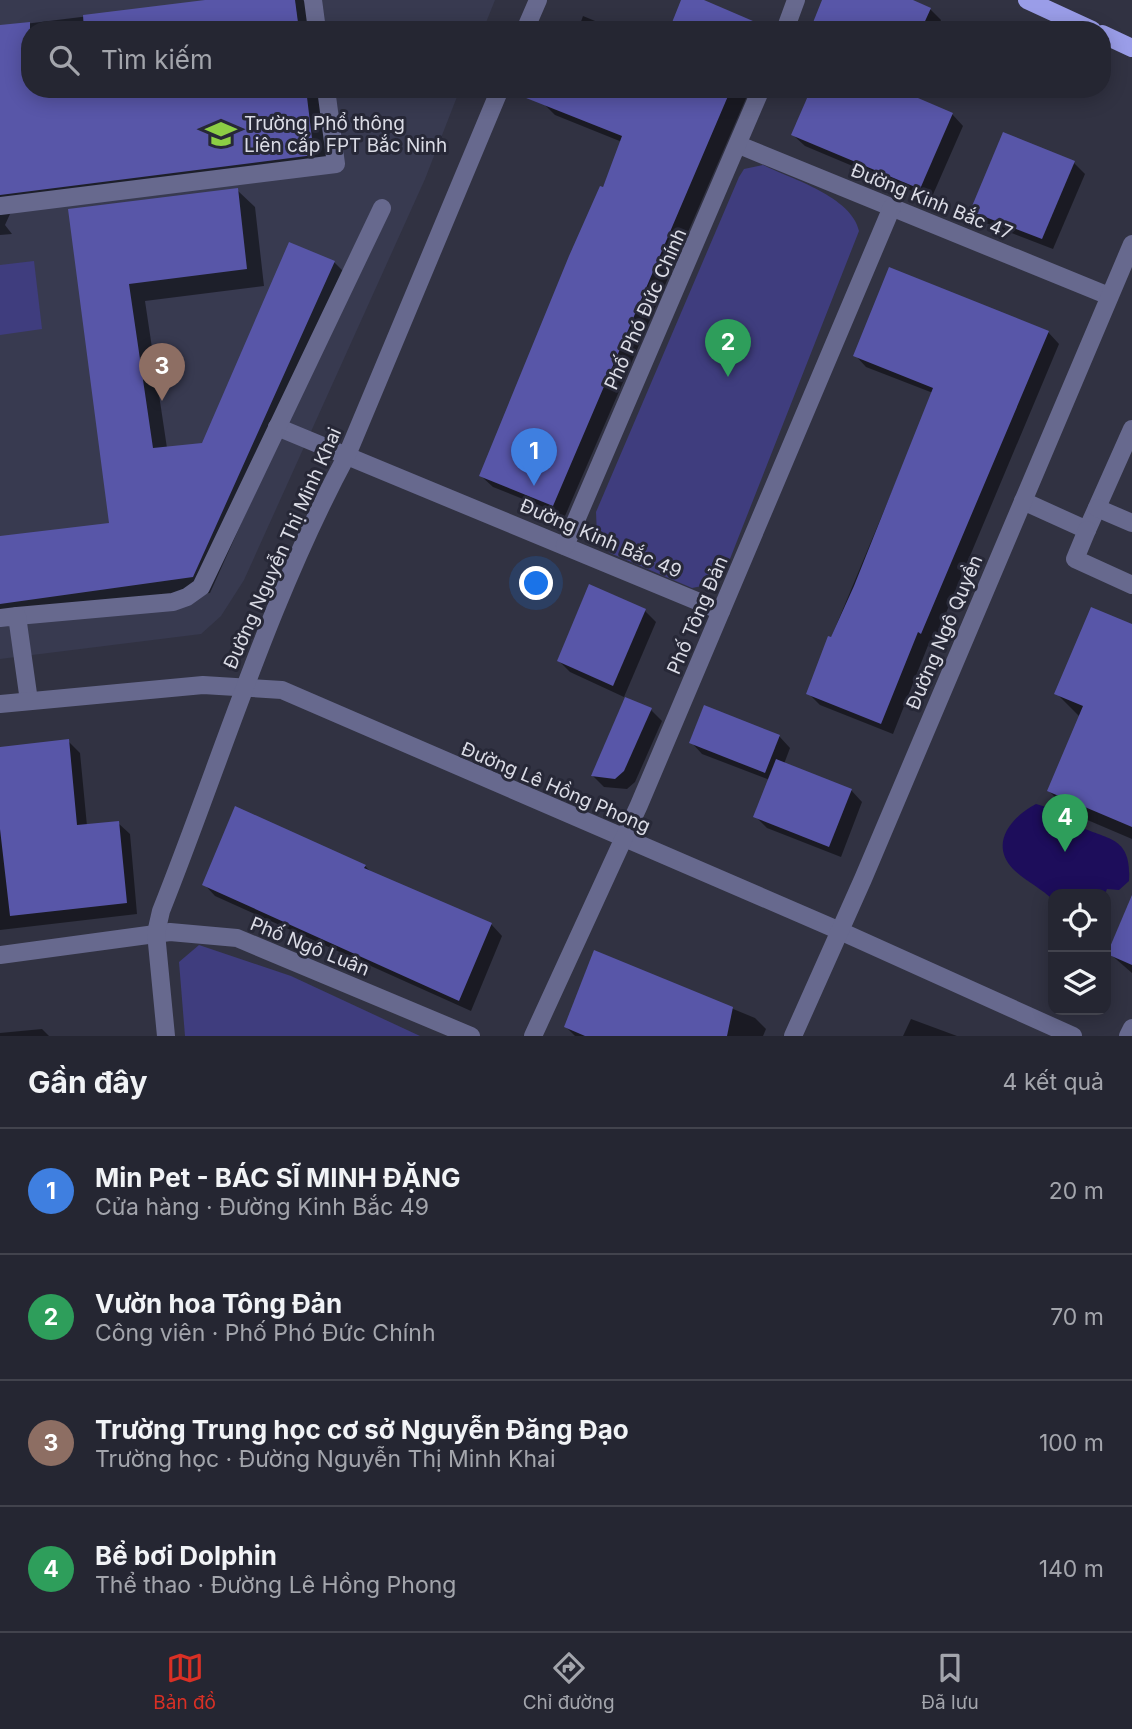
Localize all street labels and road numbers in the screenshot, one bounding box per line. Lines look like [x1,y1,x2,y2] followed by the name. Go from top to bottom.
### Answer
[848,159,1016,244] street label: Đường Kinh Bắc 47
[600,225,691,393] street label: Phố Phó Đức Chính
[219,424,346,672] street label: Đường Nguyễn Thị Minh Khai
[517,494,685,583] street label: Đường Kinh Bắc 49
[902,552,987,713] street label: Đường Ngô Quyền
[662,553,733,678] street label: Phố Tông Đản
[458,737,654,838] street label: Đường Lê Hồng Phong
[247,912,373,981] street label: Phố Ngô Luân

